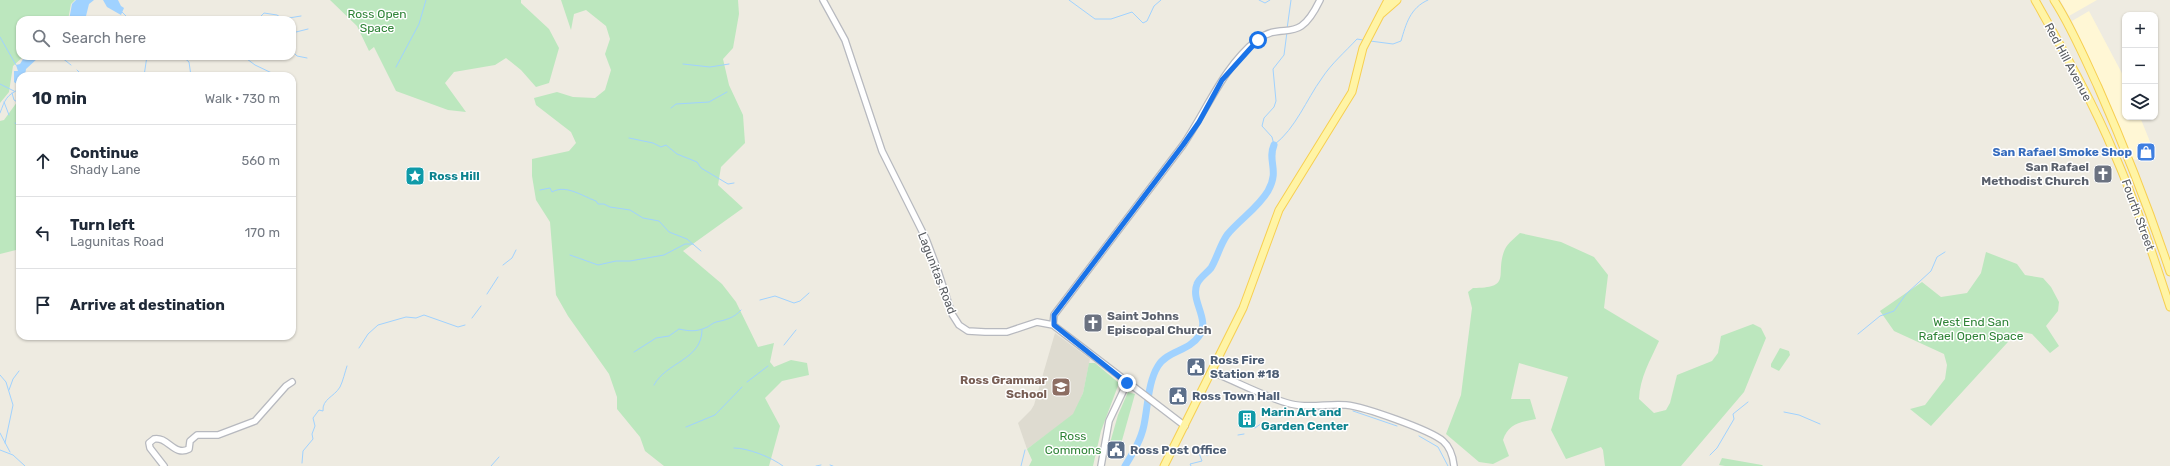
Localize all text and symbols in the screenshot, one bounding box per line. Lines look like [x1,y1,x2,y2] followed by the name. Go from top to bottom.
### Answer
[347,7,407,35] park label: Ross Open Space
[2122,12,2158,120] map controls
[2122,12,2158,48] button: +
[16,16,296,60] search box
[2042,21,2095,104] street label: Red Hill Avenue
[30,27,52,49] icon: search
[62,29,146,47] text: Search here
[1249,31,1267,49] route start
[2122,48,2158,84] button: −
[2122,84,2158,120] button: layers
[32,88,87,108] text: 10 min
[205,91,280,106] text: Walk · 730 m
[2135,141,2157,163] shop icon: San Rafael Smoke Shop
[70,144,139,162] text: Continue
[1993,145,2132,159] place label: San Rafael Smoke Shop
[32,150,54,172] icon: ahead
[241,153,280,168] text: 560 m
[1981,160,2089,188] place label: San Rafael Methodist Church
[70,162,141,177] text: Shady Lane
[2092,163,2114,185] church icon: San Rafael Methodist Church
[404,165,426,187] place icon: Ross Hill
[429,169,480,183] place label: Ross Hill
[2119,177,2158,253] street label: Fourth Street
[70,216,135,234] text: Turn left
[32,222,54,244] icon: left
[245,225,280,240] text: 170 m
[915,230,959,316] street label: Lagunitas Road
[70,234,164,249] text: Lagunitas Road
[32,294,54,316] icon: arrive
[70,296,225,314] text: Arrive at destination
[1107,309,1212,337] place label: Saint Johns Episcopal Church
[1082,312,1104,334] church icon: Saint Johns Episcopal Church
[1919,315,2024,343] park label: West End San Rafael Open Space
[1210,353,1280,381] place label: Ross Fire Station #18
[1185,356,1207,378] public building icon: Ross Fire Station #18
[960,373,1048,401] place label: Ross Grammar School
[1118,374,1136,392] route end
[1050,376,1072,398] school or university icon: Ross Grammar School
[1167,385,1189,407] public building icon: Ross Town Hall
[1192,389,1280,403] place label: Ross Town Hall
[1261,405,1349,433] place label: Marin Art and Garden Center
[1236,408,1258,430] building icon: Marin Art and Garden Center
[1045,429,1101,457] park label: Ross Commons
[1105,439,1127,461] public building icon: Ross Post Office
[1130,443,1227,457] place label: Ross Post Office

